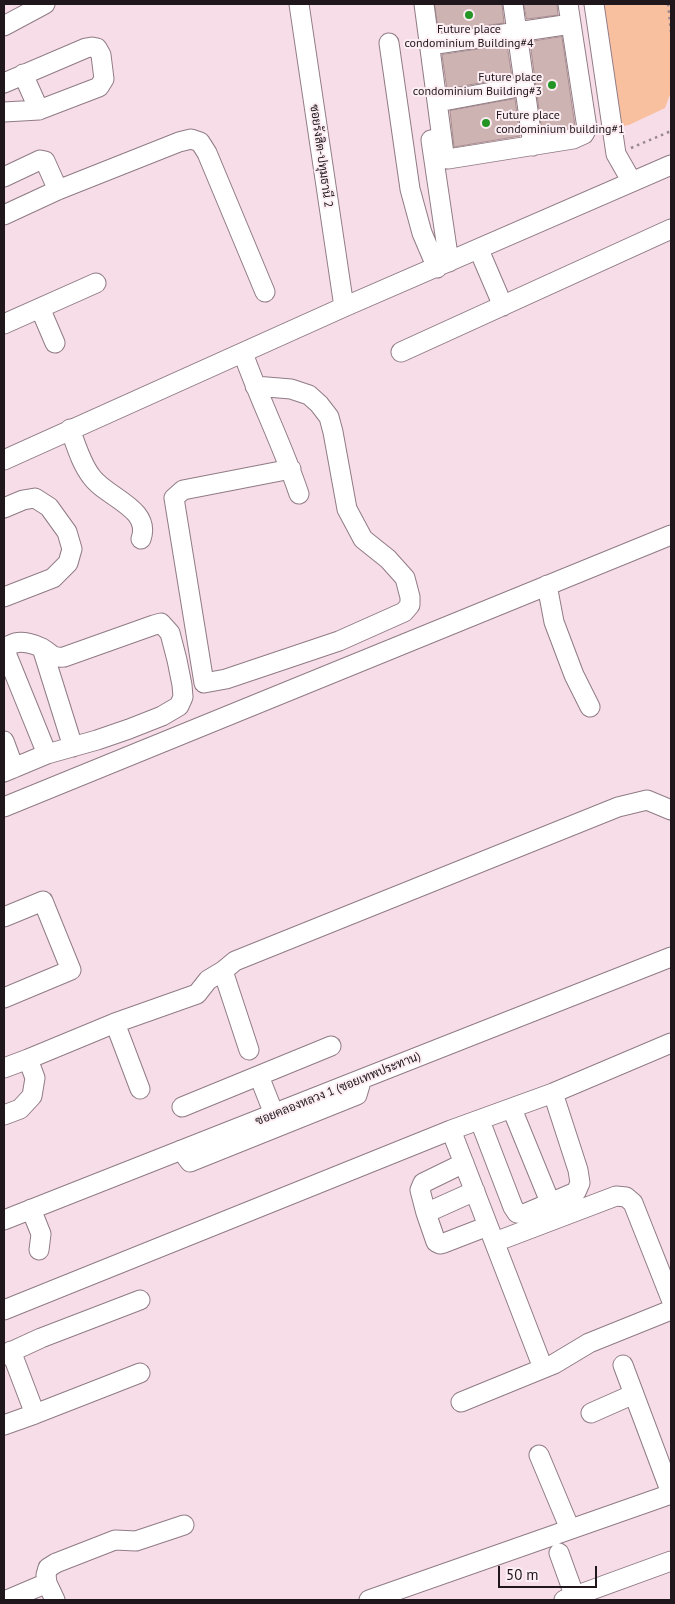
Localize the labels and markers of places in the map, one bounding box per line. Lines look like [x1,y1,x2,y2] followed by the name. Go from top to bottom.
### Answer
[463,9,475,21] marker: Future place condominium Building#4
[404,23,534,51] place label: Future place condominium Building#4
[413,71,542,99] place label: Future place condominium Building#3
[546,79,558,91] marker: Future place condominium Building#3
[496,109,625,137] place label: Future place condominium building#1
[480,117,492,129] marker: Future place condominium building#1

